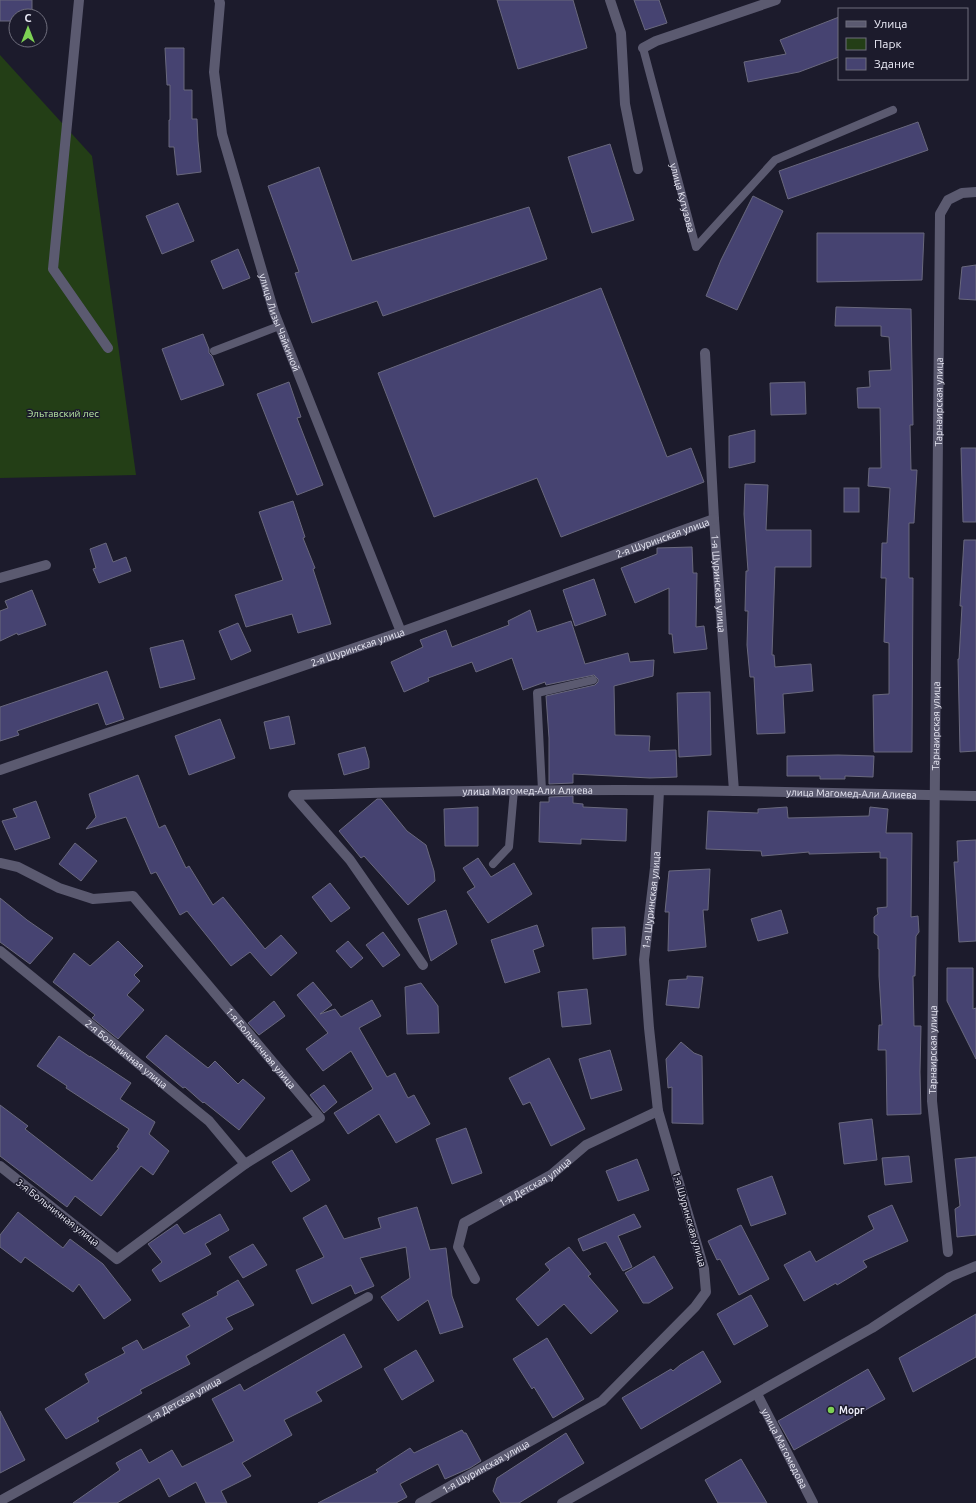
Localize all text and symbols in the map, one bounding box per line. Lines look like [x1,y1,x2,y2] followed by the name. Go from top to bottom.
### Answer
[8,8,48,48] north arrow
[838,8,968,80] legend
[24,12,32,24] text: С
[874,17,907,30] text: Улица
[874,37,902,50] text: Парк
[874,57,915,70] text: Здание
[668,162,697,234] street label: улица Кутузова
[257,272,302,373] street label: улица Лизы Чайкиной
[933,357,945,446] street label: Тарнаирская улица
[27,408,99,419] park label: Эльтавский лес
[614,516,711,560] street label: 2-я Шуринская улица
[709,534,727,633] street label: 1-я Шуринская улица
[309,626,406,669] street label: 2-я Шуринская улица
[930,681,942,770] street label: Тарнаирская улица
[462,785,593,797] street label: улица Магомед-Али Алиева
[786,787,917,801] street label: улица Магомед-Али Алиева
[640,851,662,950] street label: 1-я Шуринская улица
[927,1005,939,1094] street label: Тарнаирская улица
[223,1006,298,1091] street label: 1-я Больничная улица
[83,1018,169,1091] street label: 2-я Больничная улица
[497,1155,573,1209] street label: 1-я Детская улица
[671,1170,708,1268] street label: 1-я Шуринская улица
[14,1177,101,1248] street label: 3-я Больничная улица
[145,1375,223,1425] street label: 1-я Детская улица
[826,1405,836,1415] marker: Морг
[839,1405,865,1416] place label: Морг
[759,1407,810,1490] street label: улица Магомедова
[440,1438,531,1496] street label: 1-я Шуринская улица

